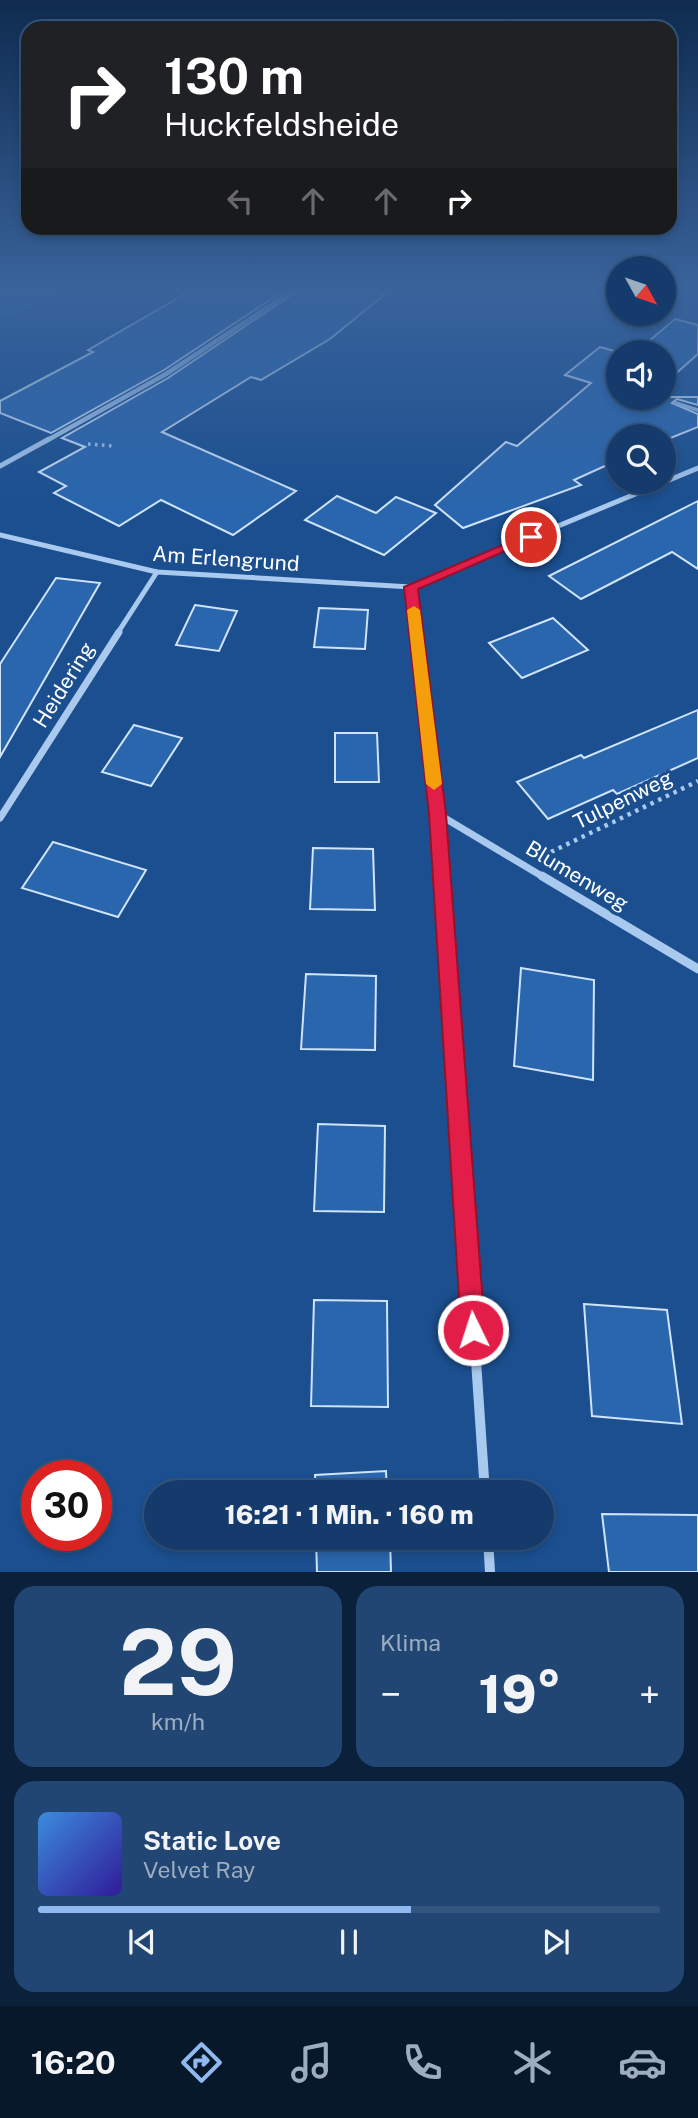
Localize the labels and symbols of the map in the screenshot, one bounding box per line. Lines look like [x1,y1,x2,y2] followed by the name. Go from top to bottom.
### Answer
[606,256,676,326] north arrow
[501,507,561,567] pin
[152,541,300,576] street label: Am Erlengrund
[27,637,100,732] street label: Heidering
[569,765,676,834] street label: Tulpenweg
[521,835,633,916] street label: Blumenweg
[436,1293,510,1367] position arrow
[21,1460,112,1551] speed limit sign: 30

